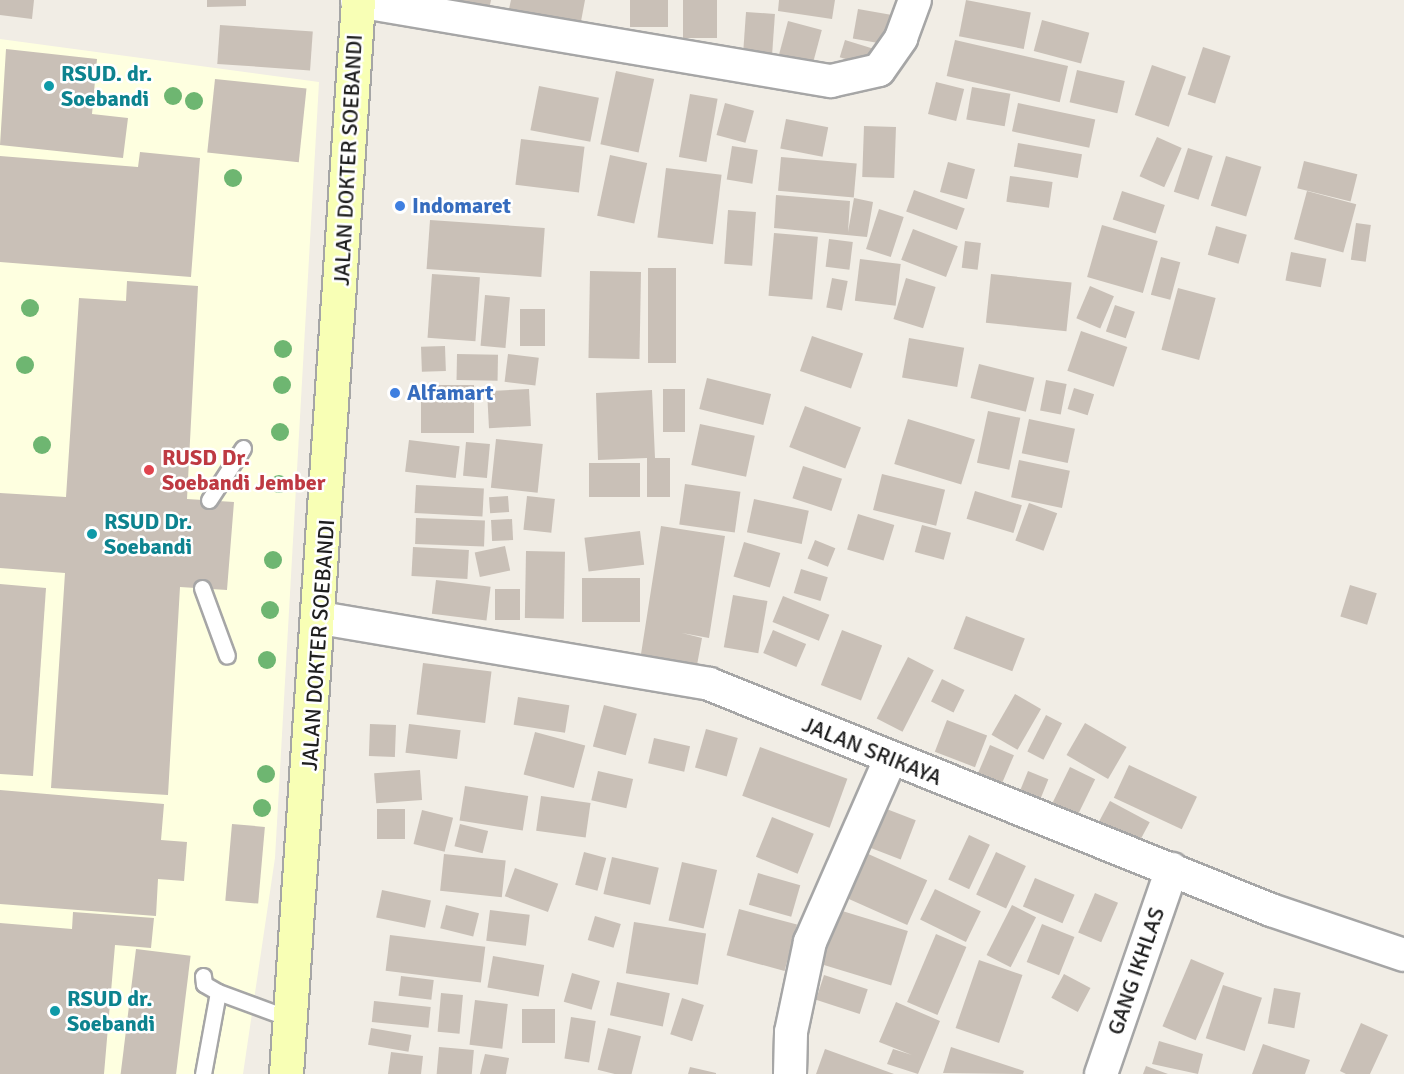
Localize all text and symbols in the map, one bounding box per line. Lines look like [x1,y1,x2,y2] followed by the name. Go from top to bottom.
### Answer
[328,33,368,287] street label: JALAN DOKTER SOEBANDI
[61,60,152,112] place label: RSUD. dr. Soebandi
[42,79,56,93] marker: RSUD. dr. Soebandi
[412,193,511,219] place label: Indomaret
[393,199,407,213] marker: Indomaret
[407,380,494,406] place label: Alfamart
[388,386,402,400] marker: Alfamart
[162,444,325,496] place label: RUSD Dr. Soebandi Jember
[140,461,158,479] marker: RUSD Dr. Soebandi Jember
[104,508,192,560] place label: RSUD Dr. Soebandi
[296,518,340,772] street label: JALAN DOKTER SOEBANDI
[85,527,99,541] marker: RSUD Dr. Soebandi
[798,711,946,791] street label: JALAN SRIKAYA
[1102,904,1170,1038] street label: GANG IKHLAS
[67,985,155,1036] place label: RSUD dr. Soebandi
[48,1004,62,1018] marker: RSUD dr. Soebandi

